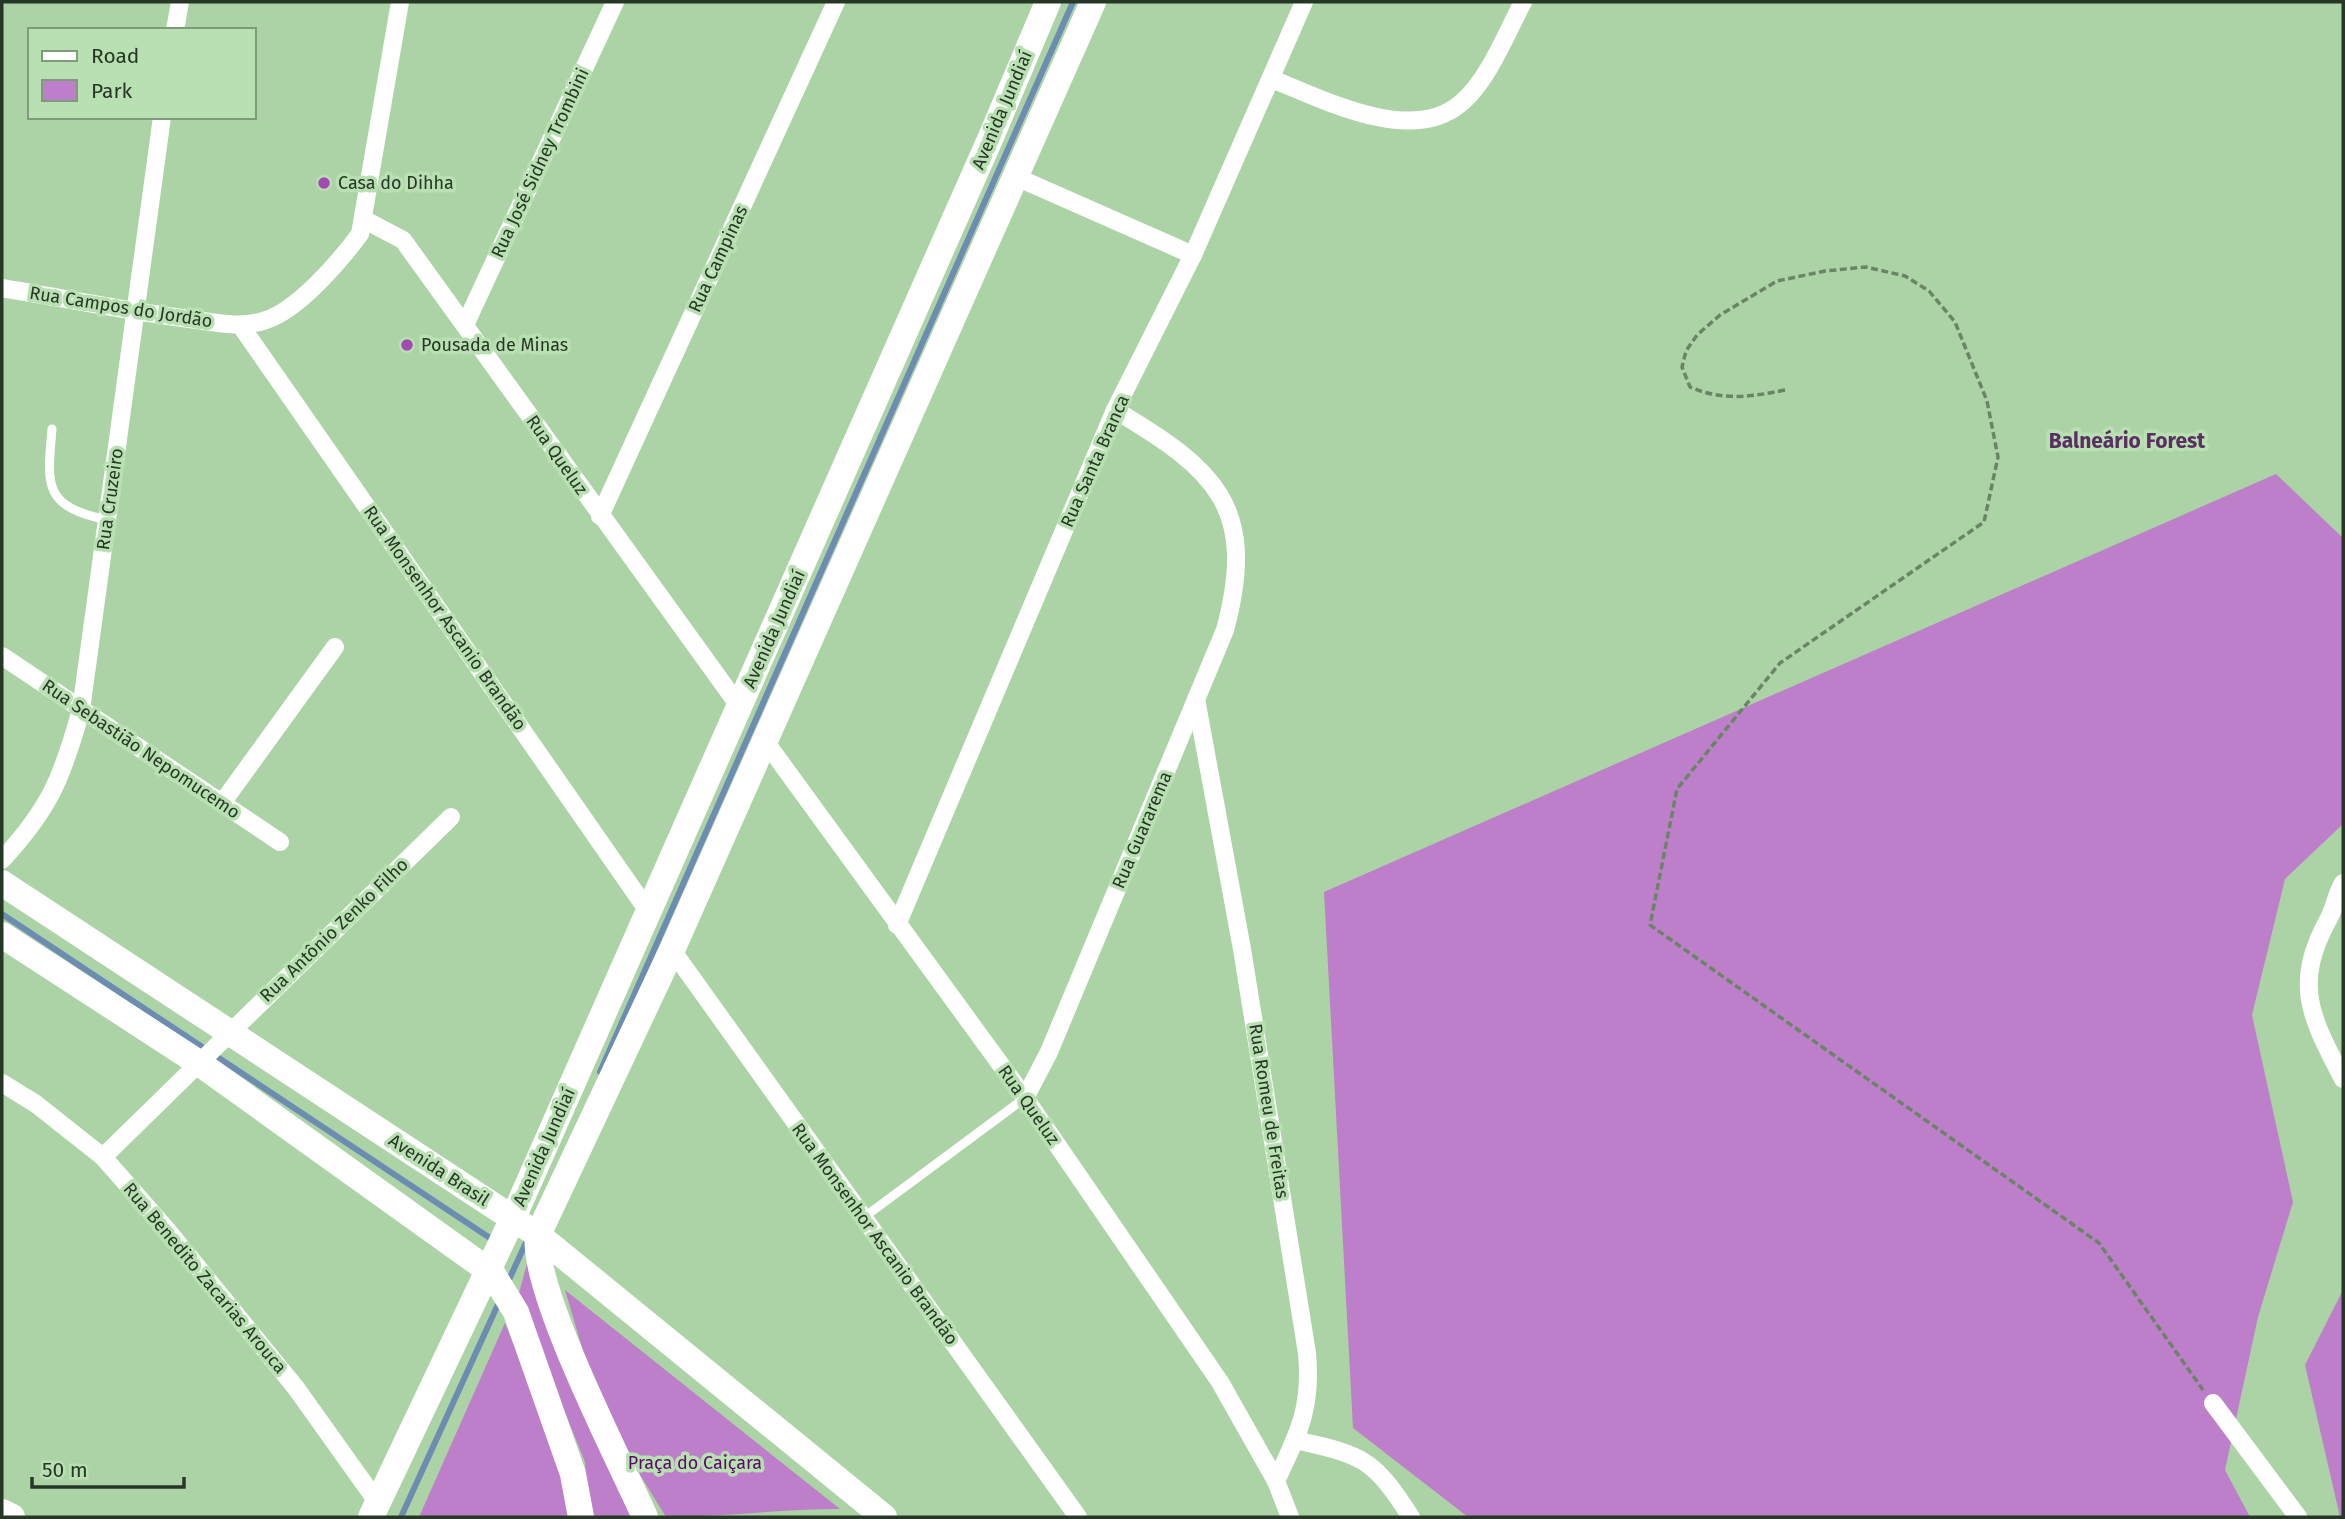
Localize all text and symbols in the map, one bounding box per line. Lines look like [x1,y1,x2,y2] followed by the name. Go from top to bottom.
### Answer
[28,28,256,119] legend
[91,43,139,69] text: Road
[967,47,1037,173] street label: Avenida Jundiaí
[486,65,594,261] street label: Rua José Sidney Trombini
[91,78,133,104] text: Park
[338,172,454,194] place label: Casa do Dihha
[316,175,332,191] marker: Casa do Dihha
[684,202,752,316] street label: Rua Campinas
[28,282,214,332] street label: Rua Campos do Jordão
[421,334,568,356] place label: Pousada de Minas
[399,337,415,353] marker: Pousada de Minas
[1056,391,1134,531] street label: Rua Santa Branca
[522,411,593,499] street label: Rua Queluz
[2049,428,2206,454] district label: Balneário Forest
[92,447,128,551] street label: Rua Cruzeiro
[359,501,531,735] street label: Rua Monsenhor Ascanio Brandão
[738,566,810,692] street label: Avenida Jundiaí
[38,674,244,824] street label: Rua Sebastião Nepomucemo
[1107,768,1177,892] street label: Rua Guararema
[255,853,413,1007] street label: Rua Antônio Zenko Filho
[1244,1022,1294,1200] street label: Rua Romeu de Freitas
[994,1061,1065,1149] street label: Rua Queluz
[508,1084,580,1210] street label: Avenida Jundiaí
[787,1119,963,1349] street label: Rua Monsenhor Ascanio Brandão
[385,1129,493,1211] street label: Avenida Brasil
[119,1178,291,1378] street label: Rua Benedito Zacarias Arouca
[32,1446,184,1490] scale bar
[628,1452,762,1474] park label: Praça do Caiçara
[42,1457,88,1483] text: 50 m

